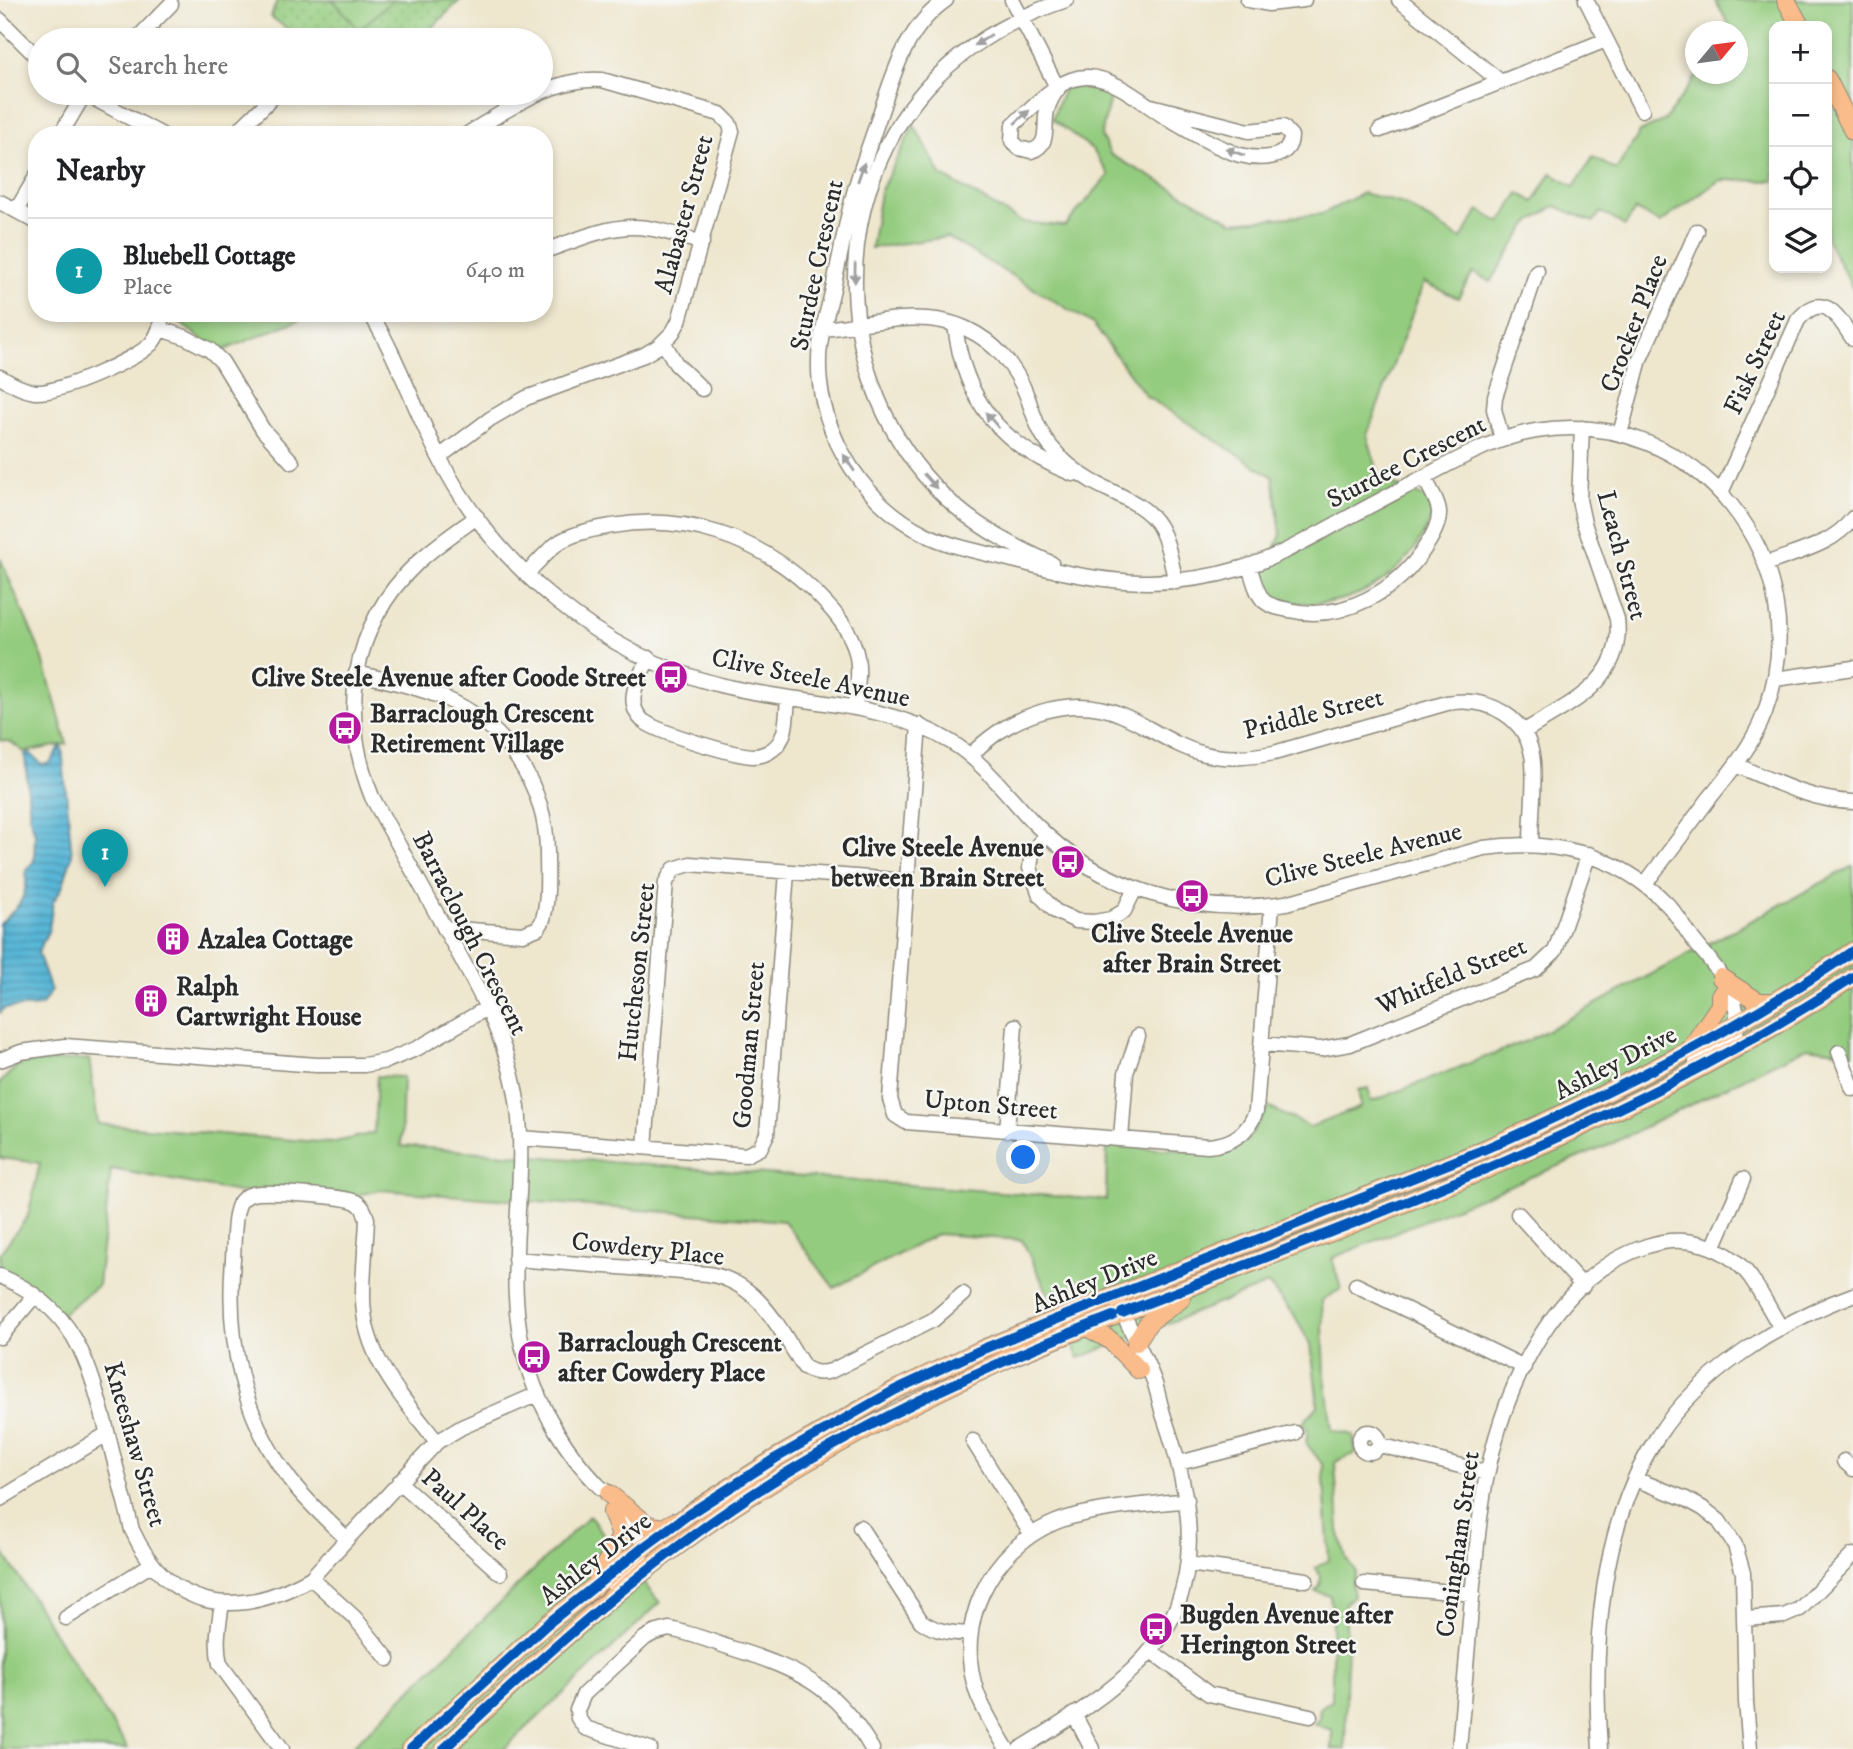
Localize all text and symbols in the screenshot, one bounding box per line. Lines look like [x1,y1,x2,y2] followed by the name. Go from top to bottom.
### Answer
[1685,21,1748,84] north arrow
[1769,21,1832,273] map controls
[1769,21,1832,84] button: +
[28,28,553,105] search box
[973,33,992,46] one-way arrow
[52,48,90,86] icon: search
[108,50,228,83] text: Search here
[1769,84,1832,147] button: −
[1013,109,1030,125] one-way arrow
[647,131,722,297] street label: Alabaster Street
[1224,146,1245,157] one-way arrow
[1769,147,1832,210] button: locate
[56,153,145,190] text: Nearby
[856,161,866,182] one-way arrow
[783,177,852,354] street label: Sturdee Crescent
[1769,210,1832,273] button: layers
[123,240,296,273] text: Bluebell Cottage
[1593,250,1676,397] street label: Crocker Place
[75,256,83,285] text: 1
[465,256,525,285] text: 640 m
[849,262,861,284] one-way arrow
[123,273,172,302] text: Place
[1717,305,1794,420] street label: Fisk Street
[1322,408,1492,517] street label: Sturdee Crescent
[985,412,1000,429] one-way arrow
[842,453,855,472] one-way arrow
[922,472,938,489] one-way arrow
[1588,487,1655,624] street label: Leach Street
[708,641,913,716] street label: Clive Steele Avenue
[652,658,690,696] bus stop icon: Clive Steele Avenue after Coode Street
[251,662,647,695] place label: Clive Steele Avenue after Coode Street
[1240,681,1387,748] street label: Priddle Street
[370,698,595,761] place label: Barraclough Crescent Retirement Village
[326,709,364,747] bus stop icon: Barraclough Crescent Retirement Village
[1261,815,1465,896] street label: Clive Steele Avenue
[404,826,535,1041] street label: Barraclough Crescent
[82,829,128,887] pin: 1
[830,832,1045,895] place label: Clive Steele Avenue between Brain Street
[1049,843,1087,881] bus stop icon: Clive Steele Avenue between Brain Street
[1173,877,1211,915] bus stop icon: Clive Steele Avenue after Brain Street
[612,881,663,1063] street label: Hutcheson Street
[1091,918,1293,981] place label: Clive Steele Avenue after Brain Street
[154,920,192,958] building icon: Azalea Cottage
[197,924,353,957] place label: Azalea Cottage
[1371,930,1532,1023] street label: Whitfeld Street
[726,960,773,1130] street label: Goodman Street
[176,971,362,1034] place label: Ralph Cartwright House
[132,982,170,1020] building icon: Ralph Cartwright House
[1549,1018,1683,1108] street label: Ashley Drive
[923,1083,1059,1128] street label: Upton Street
[1006,1140,1040,1174] your location
[570,1225,726,1274] street label: Cowdery Place
[1027,1241,1162,1322] street label: Ashley Drive
[558,1327,783,1390] place label: Barraclough Crescent after Cowdery Place
[515,1338,553,1376] bus stop icon: Barraclough Crescent after Cowdery Place
[95,1358,174,1531] street label: Kneeshaw Street
[1429,1449,1488,1639] street label: Coningham Street
[414,1462,516,1558] street label: Paul Place
[533,1505,659,1613] street label: Ashley Drive
[1180,1599,1394,1662] place label: Bugden Avenue after Herington Street
[1137,1610,1175,1648] bus stop icon: Bugden Avenue after Herington Street

